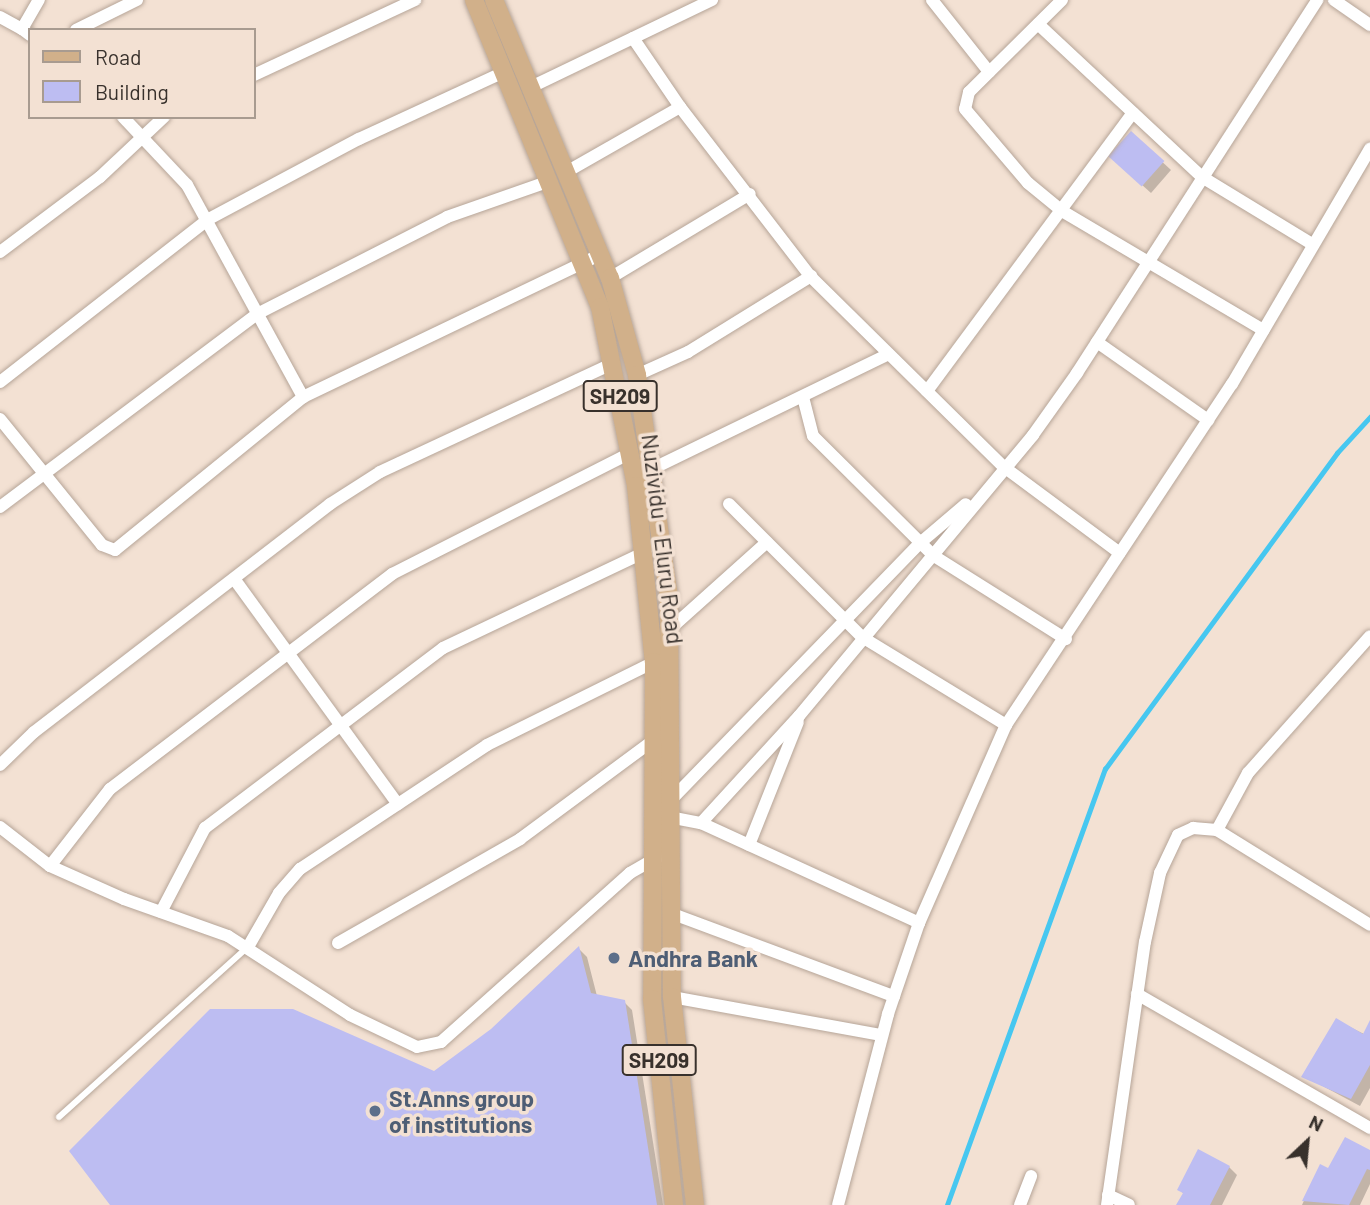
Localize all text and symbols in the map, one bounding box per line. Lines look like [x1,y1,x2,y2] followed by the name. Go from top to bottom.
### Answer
[28,28,256,119] legend
[95,44,141,69] text: Road
[95,79,169,104] text: Building
[582,378,658,414] road number: SH209
[636,432,690,646] street label: Nuzividu - Eluru Road
[628,944,758,972] place label: Andhra Bank
[606,950,622,966] marker: Andhra Bank
[620,1042,698,1078] road number: SH209
[389,1084,534,1138] place label: St.Anns group of institutions
[367,1103,383,1119] marker: St.Anns group of institutions
[1272,1107,1342,1177] north arrow
[1306,1110,1327,1136] text: N

